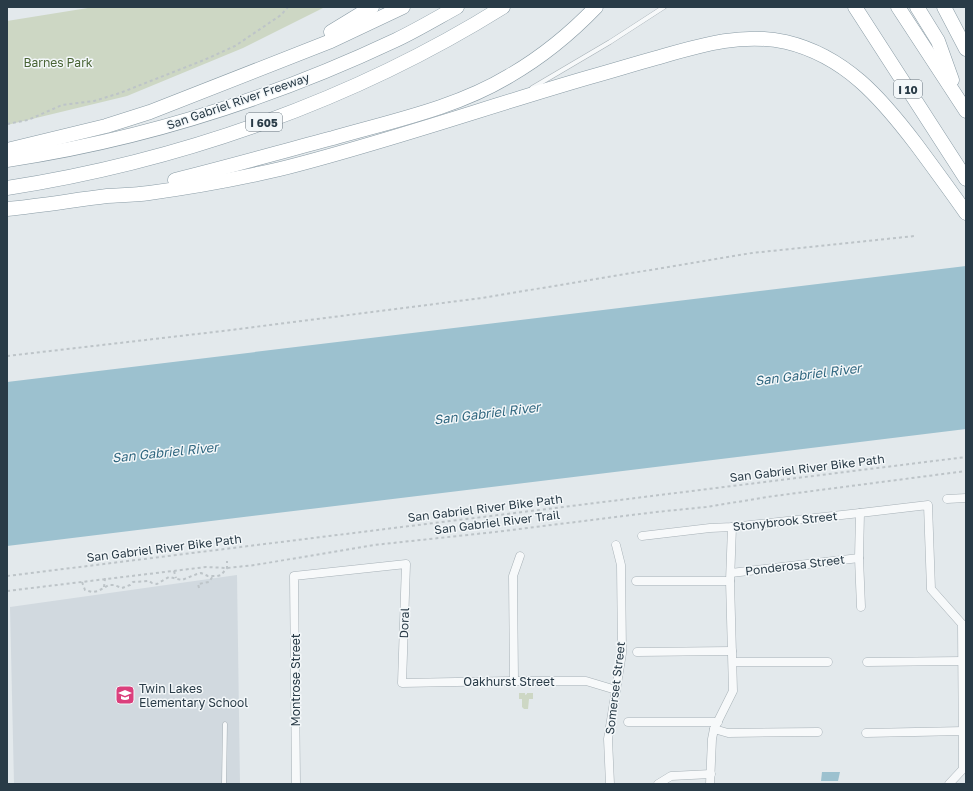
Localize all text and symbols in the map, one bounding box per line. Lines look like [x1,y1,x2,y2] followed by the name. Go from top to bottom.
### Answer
[23,55,93,70] park label: Barnes Park
[165,69,312,132] street label: San Gabriel River Freeway
[894,80,922,98] road number: I 10
[246,113,282,131] road number: I 605
[754,359,864,388] water label: San Gabriel River
[433,398,543,427] water label: San Gabriel River
[111,438,221,466] water label: San Gabriel River
[729,451,885,485] street label: San Gabriel River Bike Path
[407,491,563,525] street label: San Gabriel River Bike Path
[433,507,561,537] street label: San Gabriel River Trail
[732,508,838,534] street label: Stonybrook Street
[86,531,242,565] street label: San Gabriel River Bike Path
[744,551,846,579] street label: Ponderosa Street
[396,607,412,639] street label: Doral
[288,633,303,727] street label: Montrose Street
[602,640,628,735] street label: Somerset Street
[463,674,555,689] street label: Oakhurst Street
[139,681,248,710] place label: Twin Lakes Elementary School
[114,684,136,706] school or university icon: Twin Lakes Elementary School

